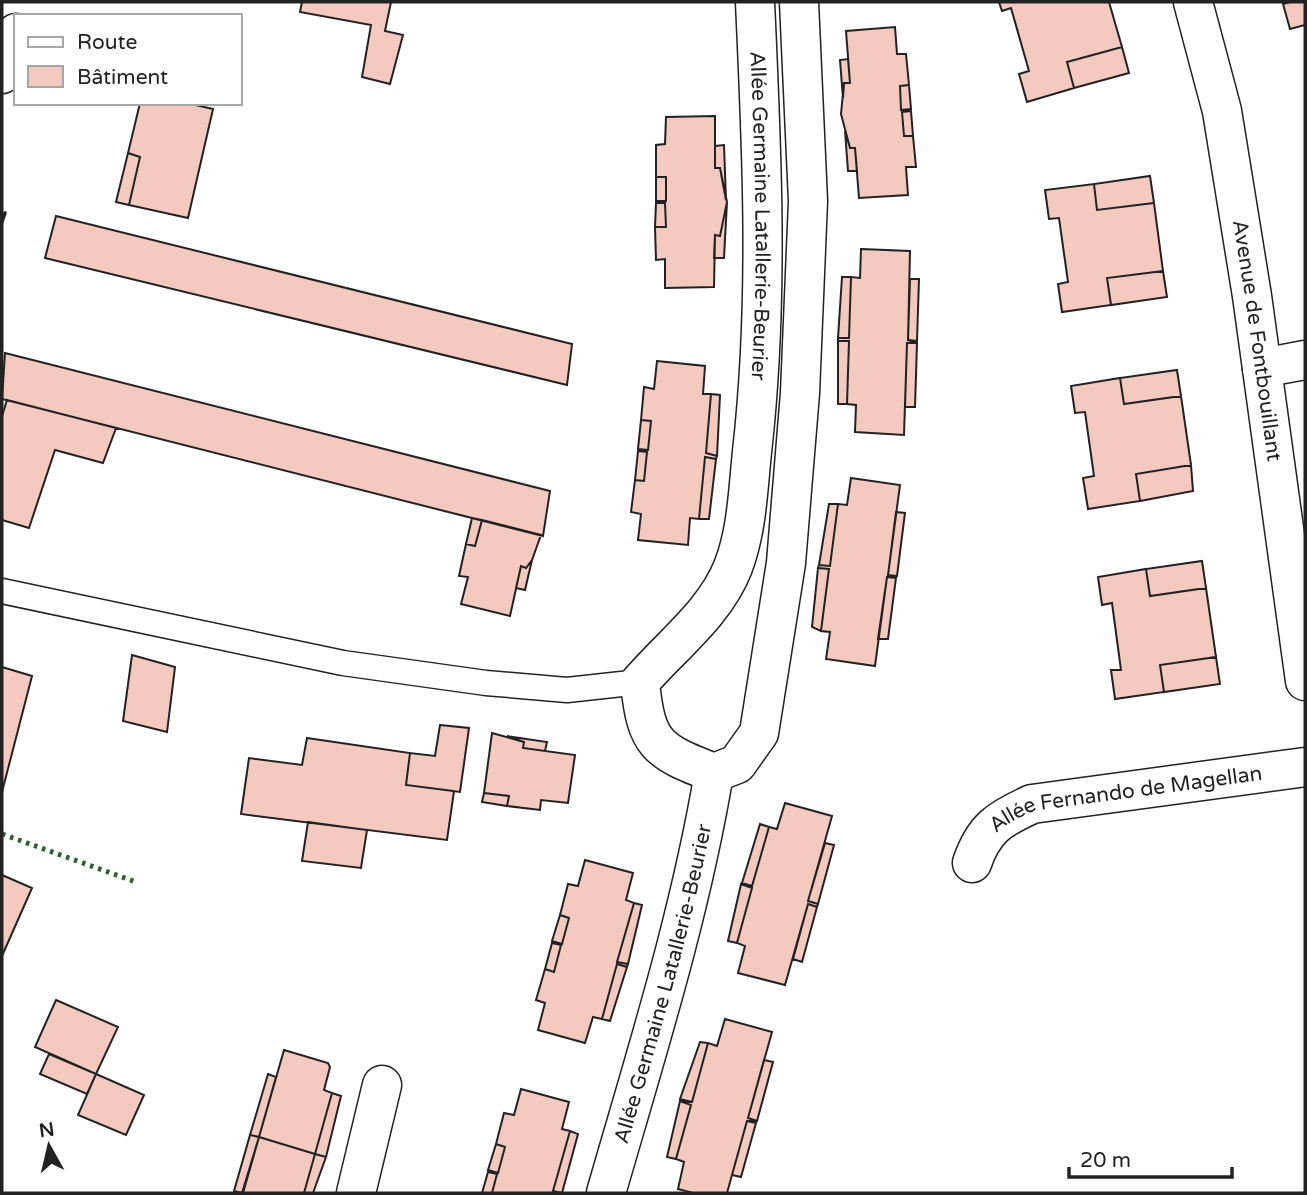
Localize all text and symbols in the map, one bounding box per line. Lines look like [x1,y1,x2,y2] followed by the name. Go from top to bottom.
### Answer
[14,14,242,105] legend
[77,30,137,55] text: Route
[745,51,775,381] street label: Allée Germaine Latallerie-Beurier
[77,65,168,90] text: Bâtiment
[1227,218,1287,463] street label: Avenue de Fontbouillant
[984,760,1264,838] street label: Allée Fernando de Magellan
[609,822,717,1146] street label: Allée Germaine Latallerie-Beurier
[14,1111,84,1181] north arrow
[38,1118,56,1142] text: N
[1069,1136,1232,1180] scale bar
[1080,1148,1131,1173] text: 20 m

